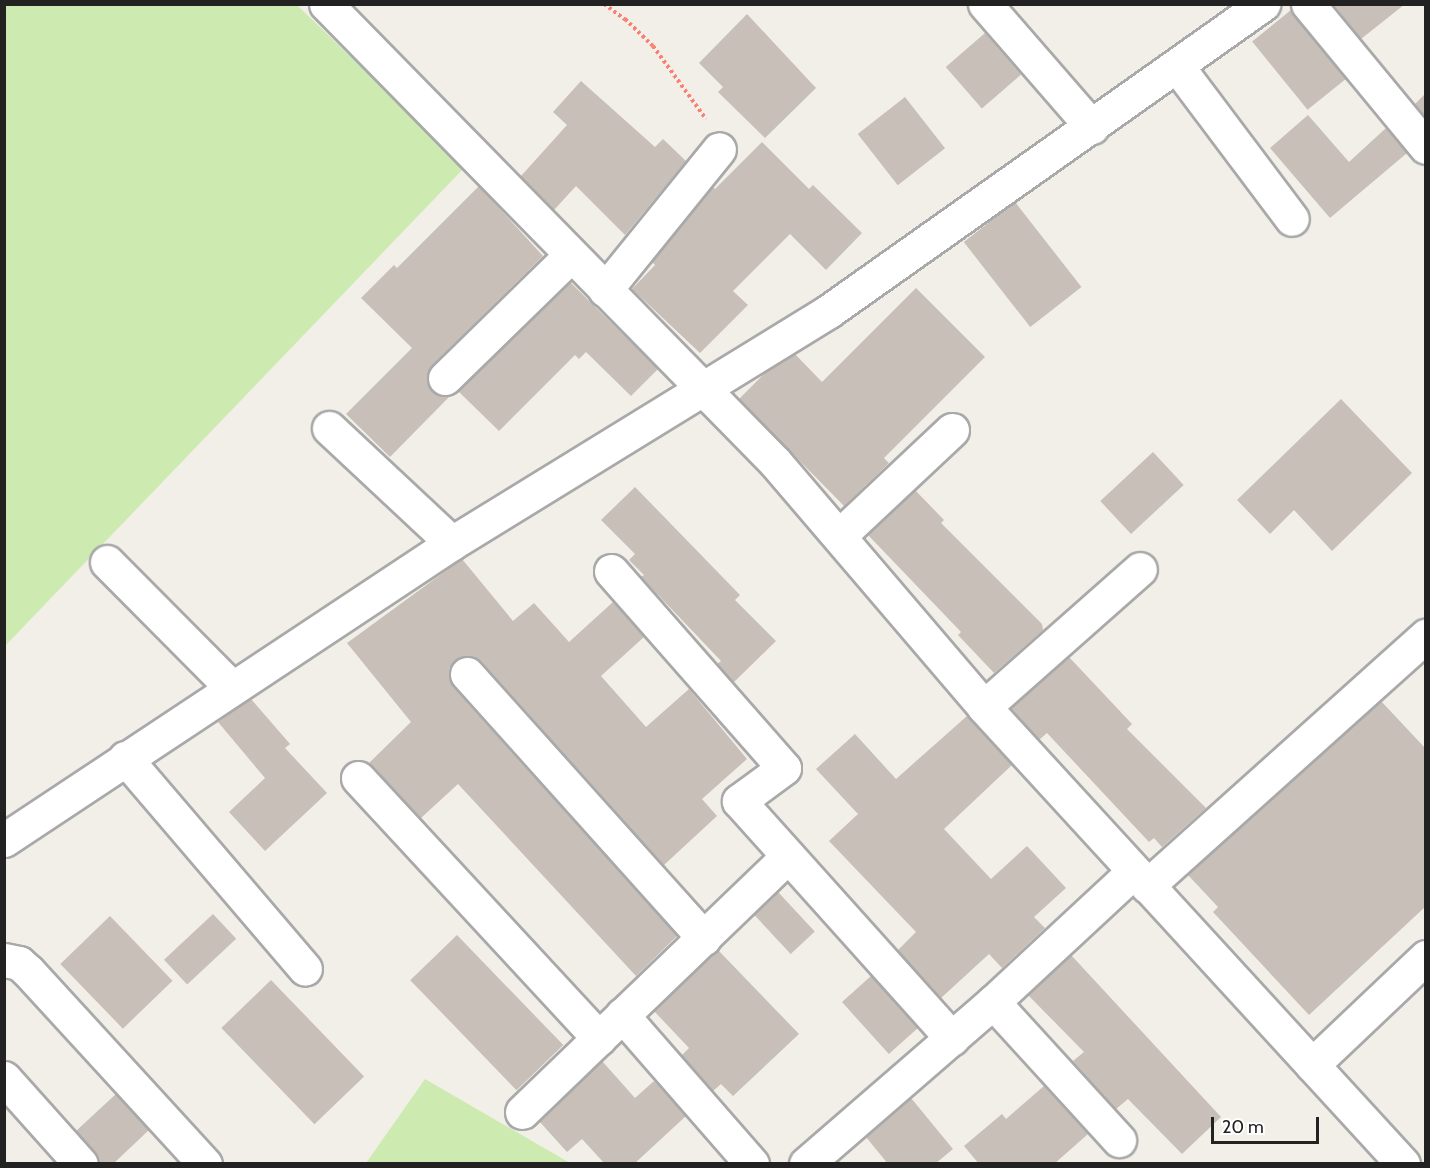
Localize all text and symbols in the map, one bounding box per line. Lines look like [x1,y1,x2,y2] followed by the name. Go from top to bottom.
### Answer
[1214,1105,1322,1143] scale bar
[1222,1116,1264,1138] text: 20 m

